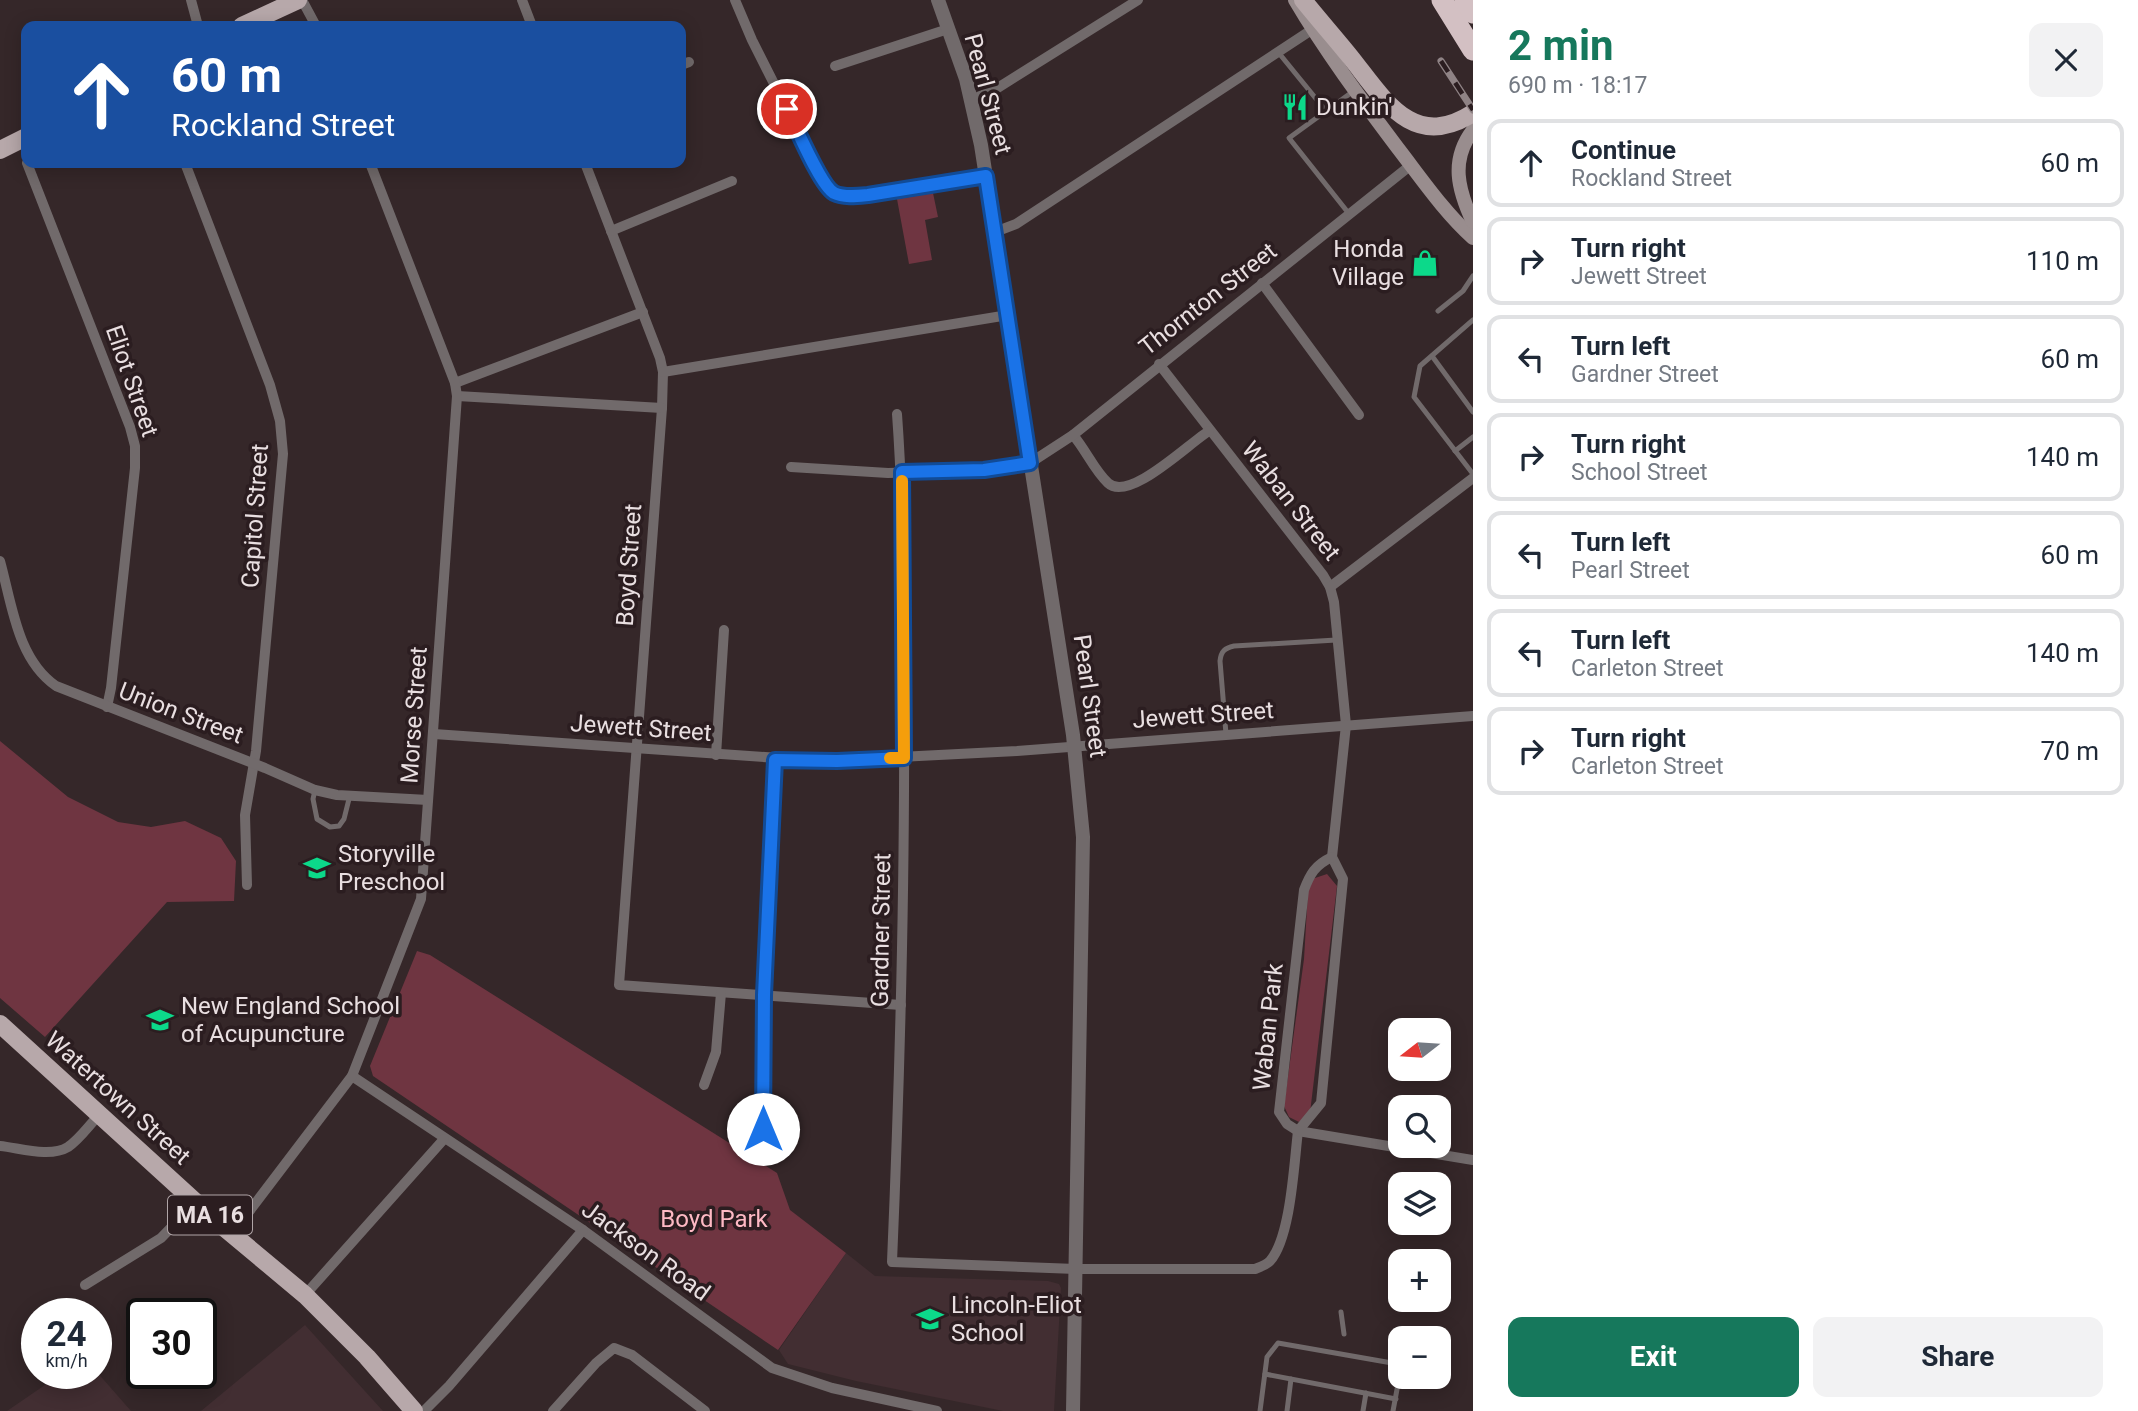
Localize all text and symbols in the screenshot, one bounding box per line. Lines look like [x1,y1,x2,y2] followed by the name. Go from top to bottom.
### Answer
[1508,21,1614,70] text: 2 min
[2029,23,2103,97] button: close
[958,30,1018,158] street label: Pearl Street
[171,47,282,104] text: 60 m
[56,49,147,140] icon: ahead
[1508,72,1647,99] text: 690 m · 18:17
[757,79,817,139] pin
[768,90,806,128] icon: arrive
[1280,92,1310,122] restaurant icon: Dunkin'
[1316,93,1392,121] place label: Dunkin'
[171,106,395,144] text: Rockland Street
[1571,135,1676,165] text: Continue
[1512,144,1550,182] icon: ahead
[2041,148,2099,178] text: 60 m
[1571,165,1732,192] text: Rockland Street
[1571,233,1686,263] text: Turn right
[1332,235,1404,291] place label: Honda Village
[1134,237,1282,361] street label: Thornton Street
[1512,242,1550,280] icon: right
[2026,246,2099,276] text: 110 m
[1410,248,1440,278] shop icon: Honda Village
[1571,263,1707,290] text: Jewett Street
[100,322,164,441] street label: Eliot Street
[1571,331,1670,361] text: Turn left
[1512,340,1550,378] icon: left
[2041,344,2099,374] text: 60 m
[1571,361,1719,388] text: Gardner Street
[1571,429,1686,459] text: Turn right
[1236,436,1346,566] street label: Waban Street
[1512,438,1550,476] icon: right
[2026,442,2099,472] text: 140 m
[236,443,274,589] street label: Capitol Street
[1571,459,1708,486] text: School Street
[611,503,647,627] street label: Boyd Street
[1571,527,1670,557] text: Turn left
[1512,536,1550,574] icon: left
[2041,540,2099,570] text: 60 m
[1571,557,1690,584] text: Pearl Street
[1571,625,1670,655] text: Turn left
[1068,633,1113,759] street label: Pearl Street
[1512,634,1550,672] icon: left
[2026,638,2099,668] text: 140 m
[395,645,433,784] street label: Morse Street
[1571,655,1724,682] text: Carleton Street
[115,676,247,750] street label: Union Street
[1131,696,1275,734] street label: Jewett Street
[569,709,713,747] street label: Jewett Street
[1571,723,1686,753] text: Turn right
[1512,732,1550,770] icon: right
[2041,736,2099,766] text: 70 m
[1571,753,1724,780] text: Carleton Street
[338,840,445,896] place label: Storyville Preschool
[302,853,332,883] school or university icon: Storyville Preschool
[866,853,896,1007] street label: Gardner Street
[1247,961,1289,1092] street label: Waban Park
[181,992,400,1048] place label: New England School of Acupuncture
[145,1005,175,1035] school or university icon: New England School of Acupuncture
[1388,1018,1451,1082] north arrow
[1388,1018,1451,1389] map controls
[40,1026,196,1170] street label: Watertown Street
[726,1092,800,1166] position arrow
[1388,1095,1451,1158] button: search
[1388,1172,1451,1235] button: layers
[577,1195,715,1307] street label: Jackson Road
[168,1196,252,1234] road number: MA 16
[660,1205,769,1233] park label: Boyd Park
[1388,1249,1451,1312] button: +
[951,1291,1082,1347] place label: Lincoln-Eliot School
[126,1298,217,1389] speed limit sign: 30
[915,1304,945,1334] school or university icon: Lincoln-Eliot School
[46,1314,87,1355] text: 24
[1508,1317,1799,1397] button: Exit
[1813,1317,2103,1397] button: Share
[1388,1326,1451,1389] button: −
[45,1350,88,1371] text: km/h

